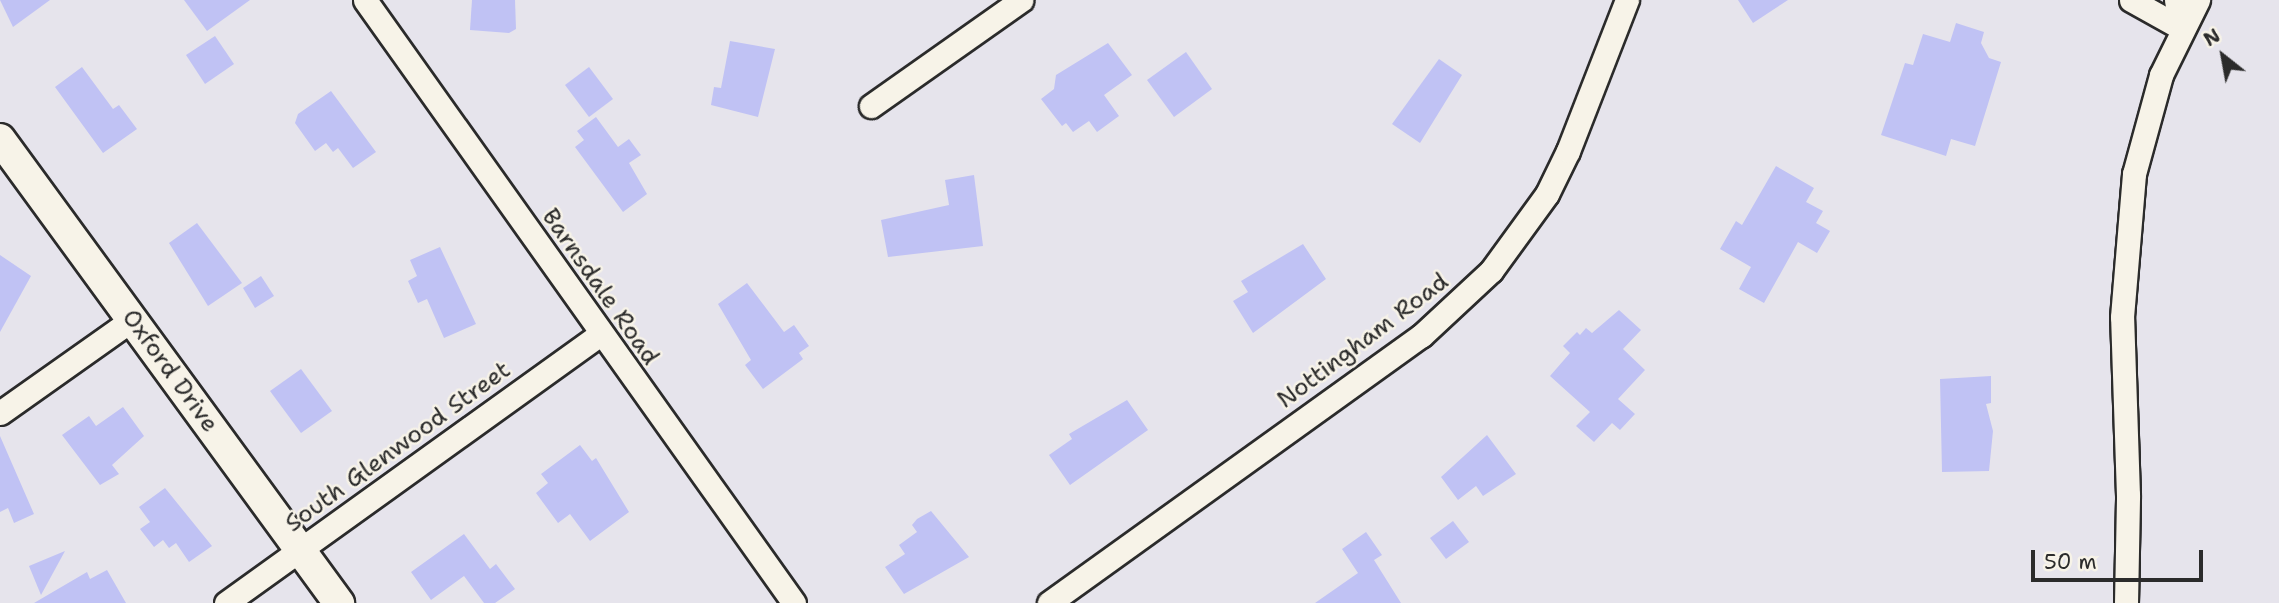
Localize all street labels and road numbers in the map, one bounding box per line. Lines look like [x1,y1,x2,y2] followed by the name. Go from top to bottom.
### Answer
[535,203,665,371] street label: Barnsdale Road
[1272,267,1454,415] street label: Nottingham Road
[116,304,224,438] street label: Oxford Drive
[280,356,516,538] street label: South Glenwood Street

